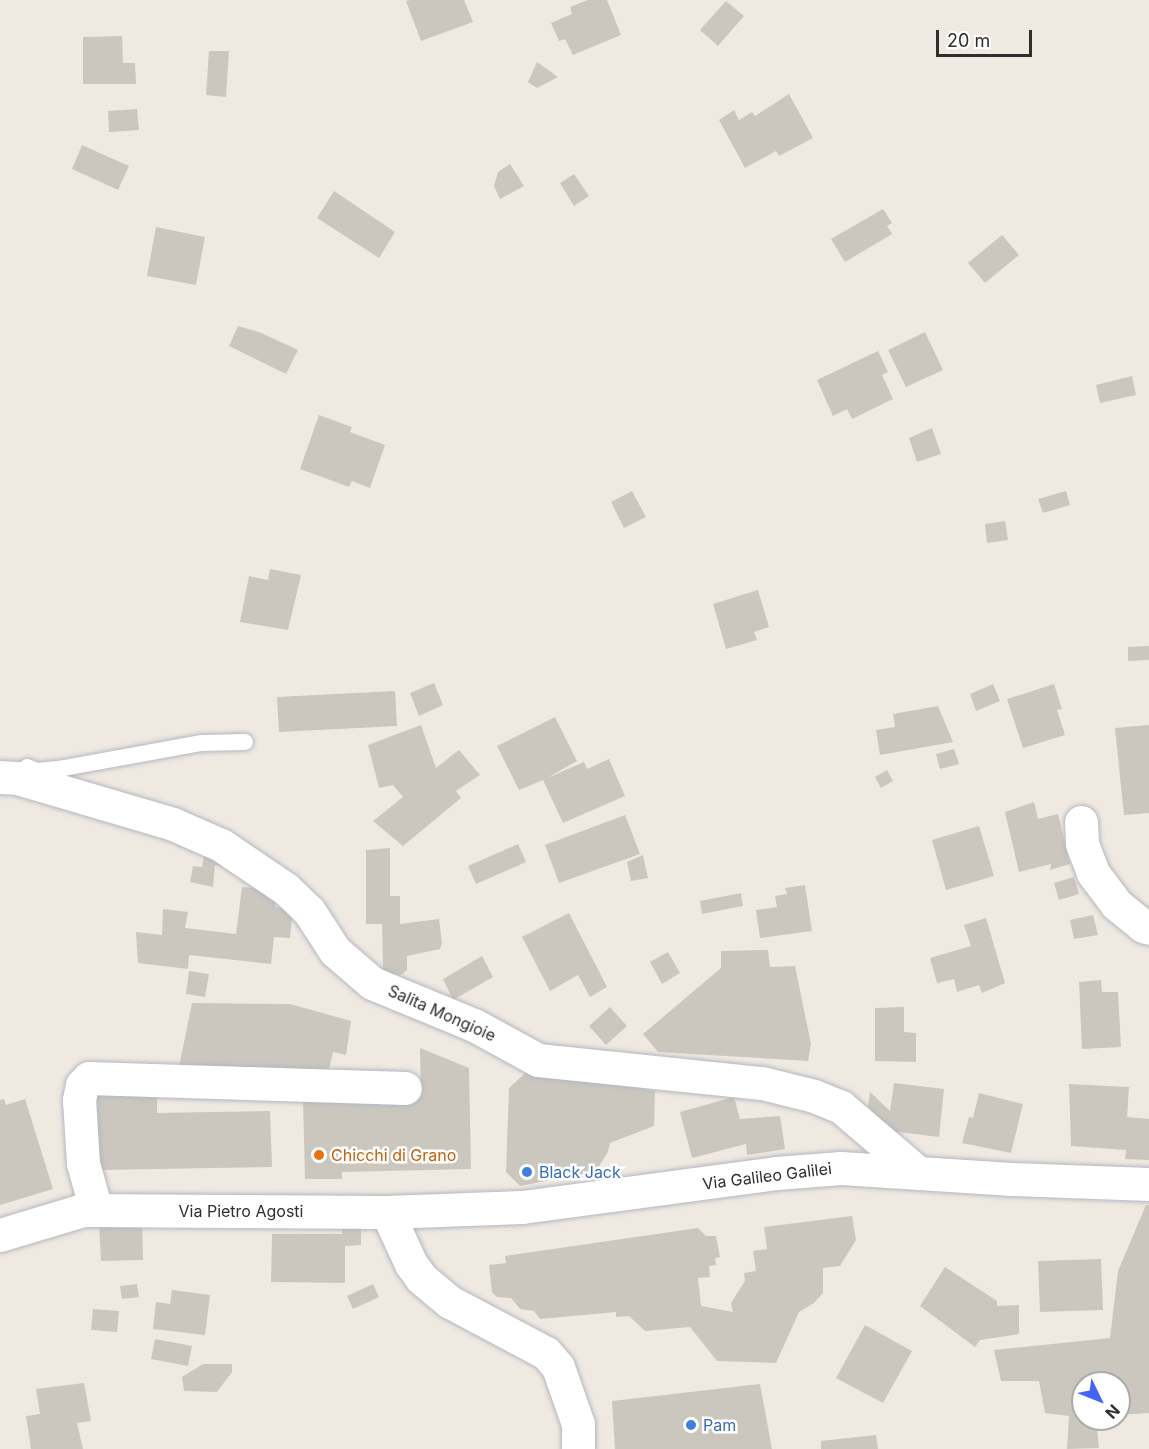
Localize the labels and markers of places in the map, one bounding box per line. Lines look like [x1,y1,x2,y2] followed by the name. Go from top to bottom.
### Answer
[331,1145,456,1165] place label: Chicchi di Grano
[312,1148,326,1162] marker: Chicchi di Grano
[539,1162,621,1182] place label: Black Jack
[520,1165,534,1179] marker: Black Jack
[703,1415,736,1435] place label: Pam
[684,1418,698,1432] marker: Pam

